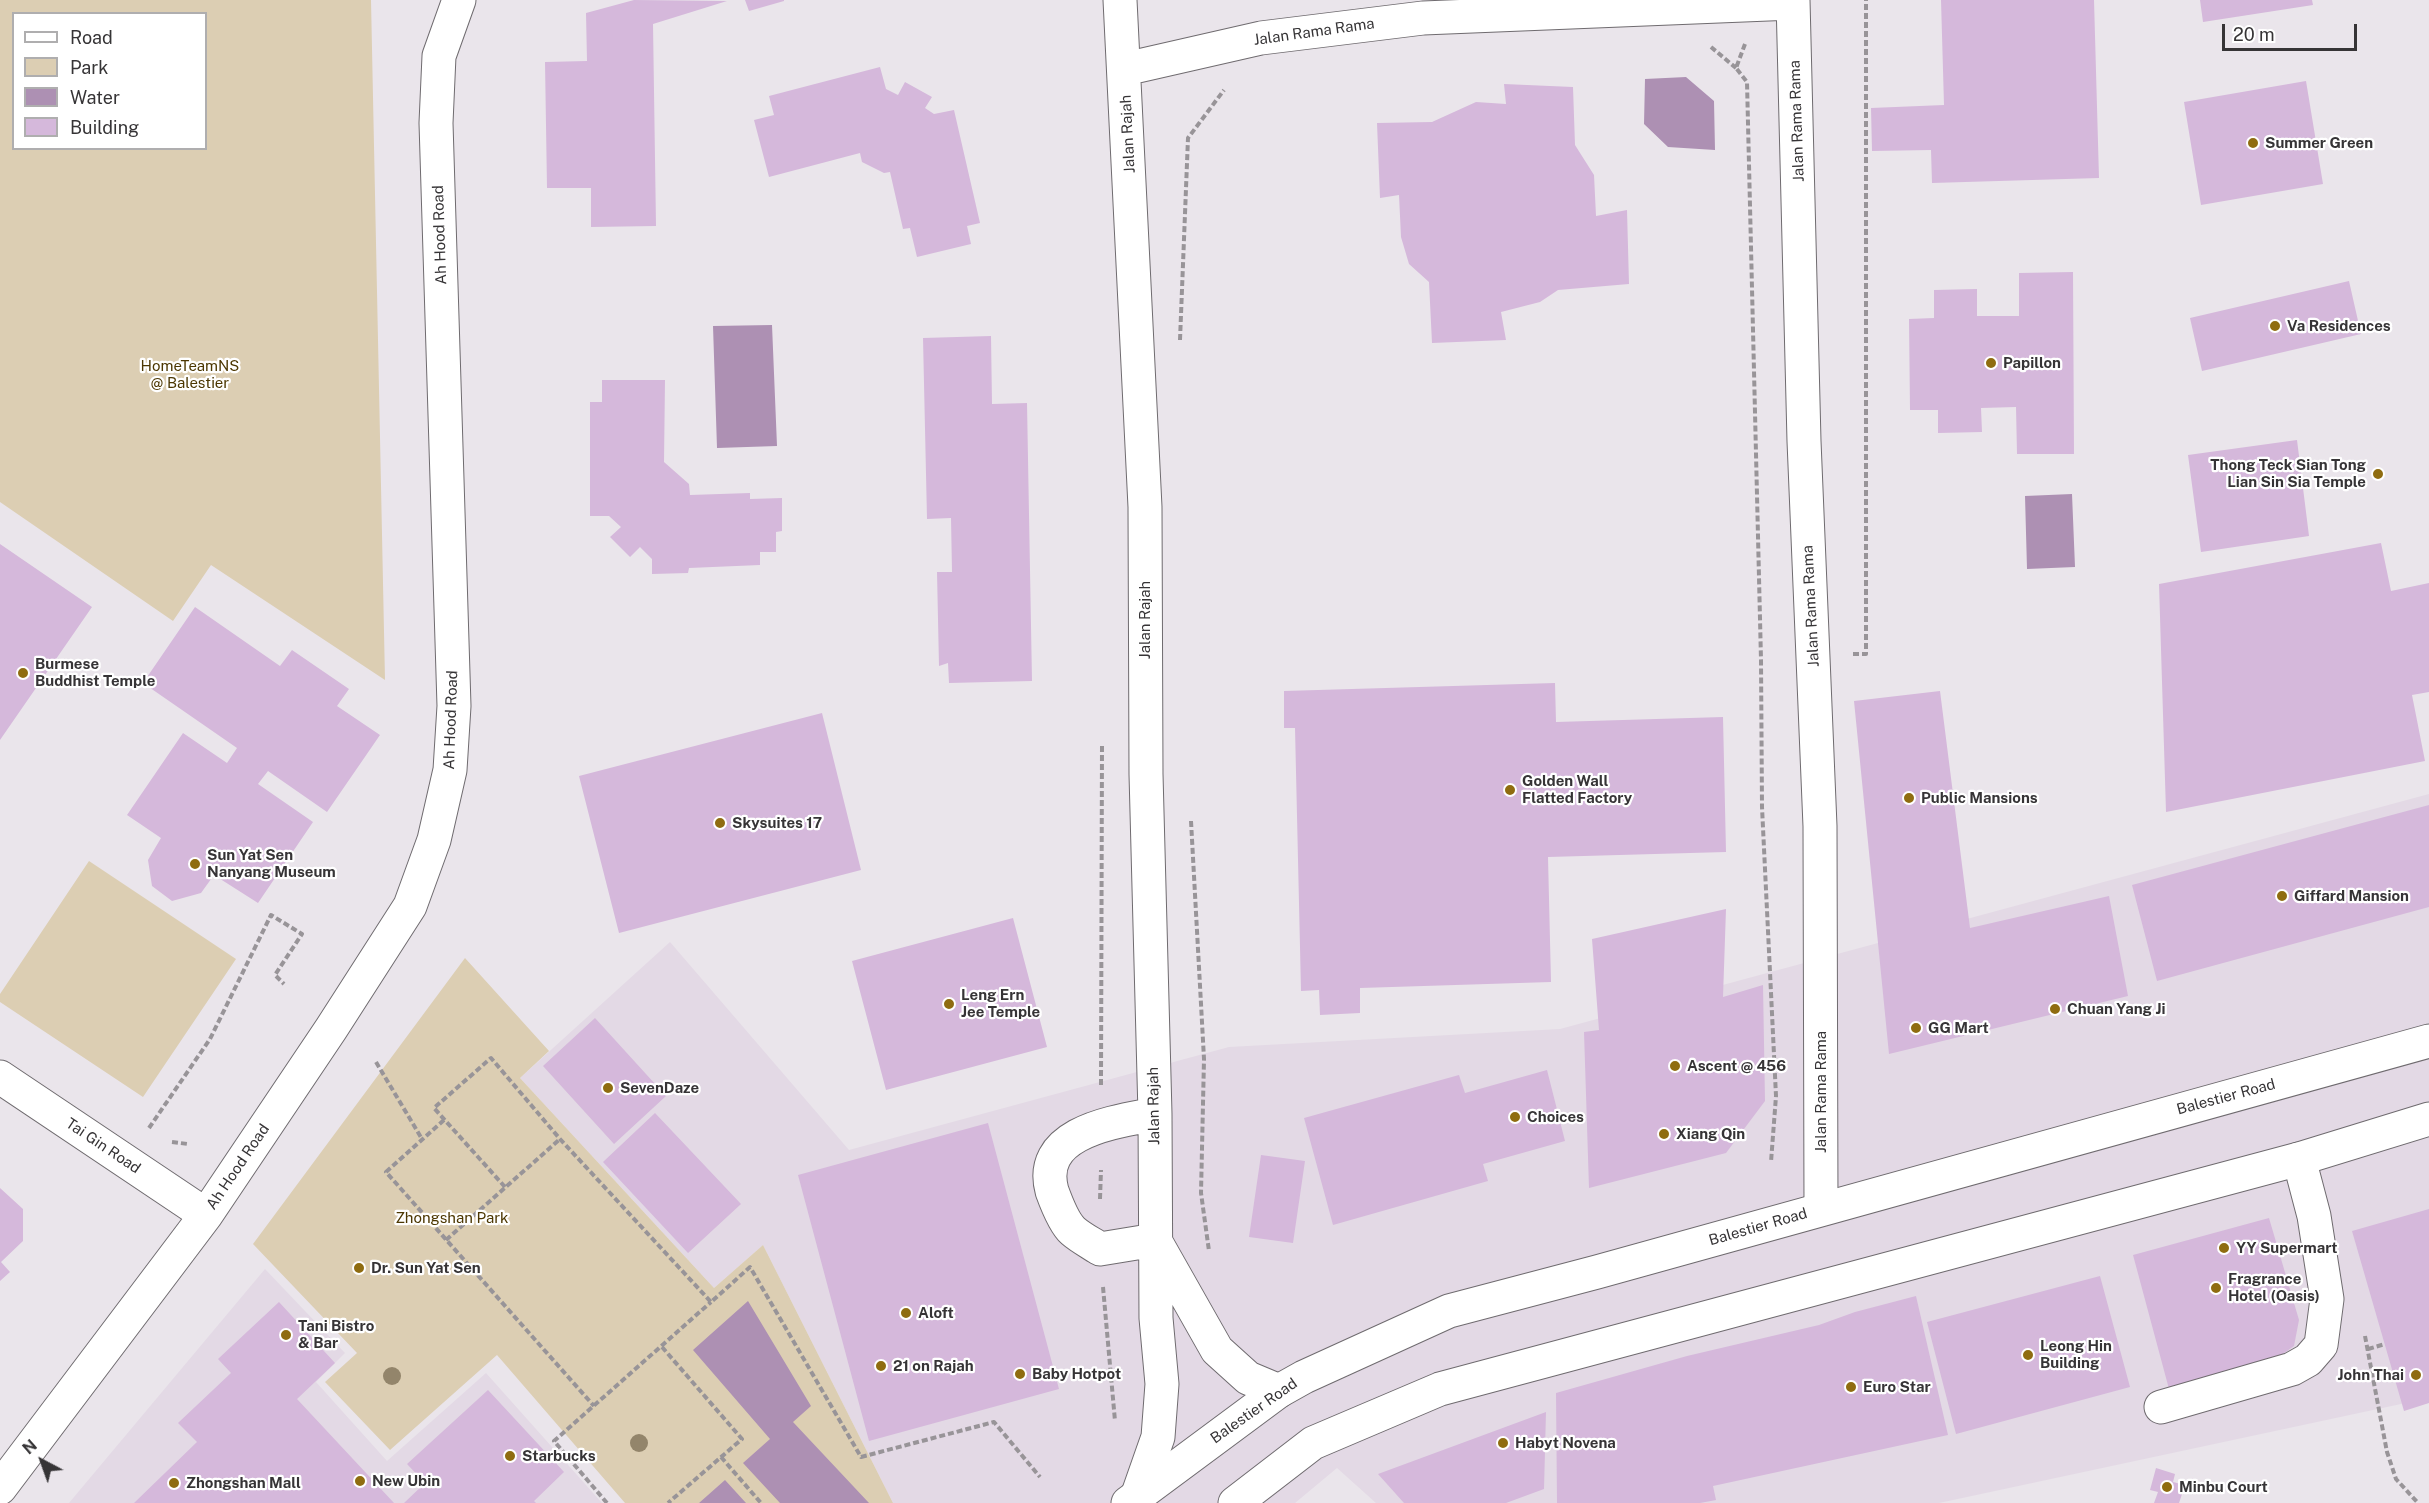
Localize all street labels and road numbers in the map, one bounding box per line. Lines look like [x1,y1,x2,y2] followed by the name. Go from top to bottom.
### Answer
[1252,15,1376,49] street label: Jalan Rama Rama
[1786,60,1808,182] street label: Jalan Rama Rama
[1117,94,1139,174] street label: Jalan Rajah
[429,185,451,285] street label: Ah Hood Road
[1799,545,1823,667] street label: Jalan Rama Rama
[1136,581,1154,659] street label: Jalan Rajah
[440,670,462,770] street label: Ah Hood Road
[1812,1031,1830,1153] street label: Jalan Rama Rama
[1144,1067,1164,1145] street label: Jalan Rajah
[2175,1075,2277,1119] street label: Balestier Road
[62,1114,144,1178] street label: Tai Gin Road
[203,1121,273,1213] street label: Ah Hood Road
[1707,1204,1809,1250] street label: Balestier Road
[1207,1375,1301,1447] street label: Balestier Road

